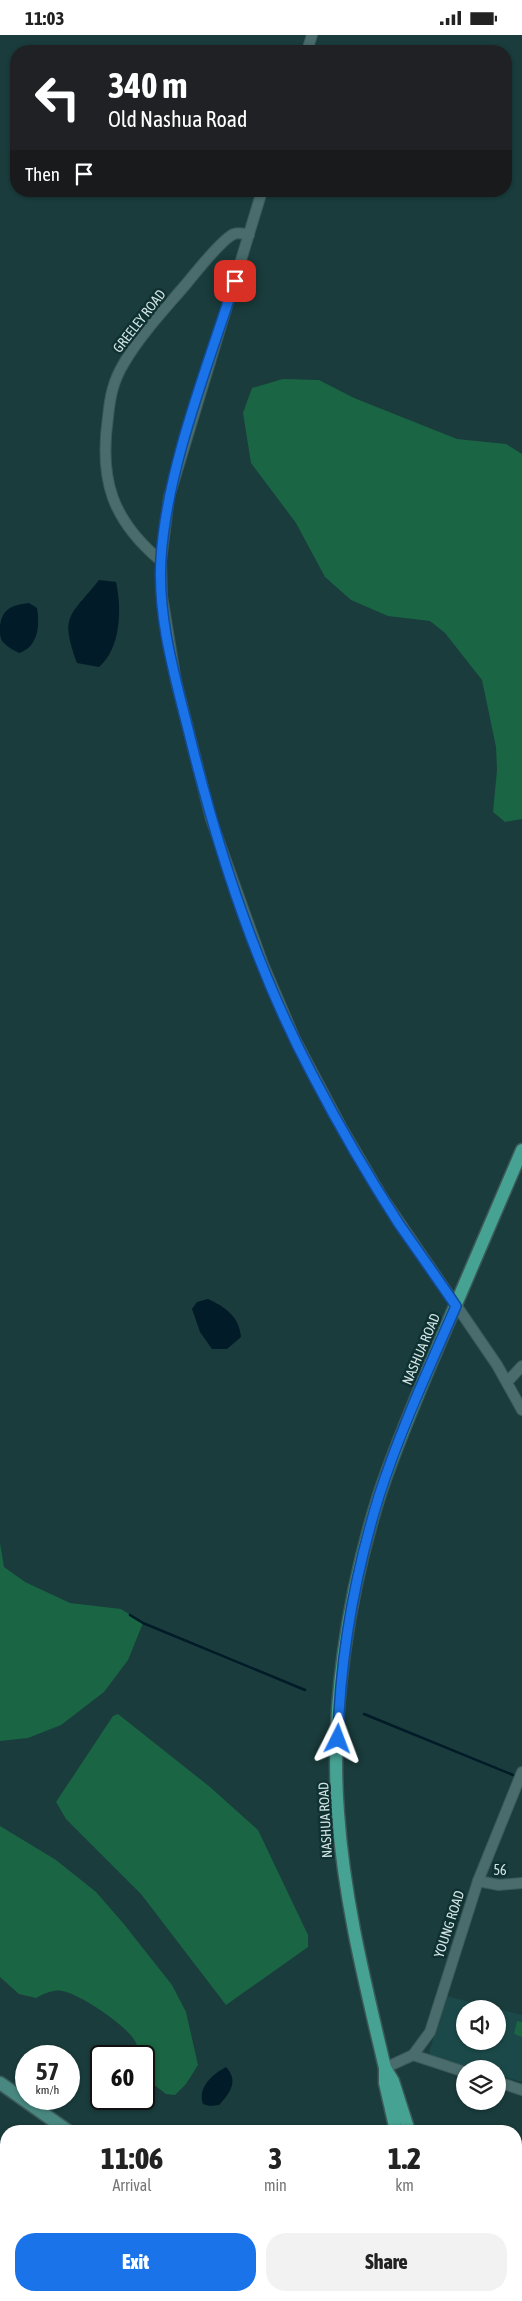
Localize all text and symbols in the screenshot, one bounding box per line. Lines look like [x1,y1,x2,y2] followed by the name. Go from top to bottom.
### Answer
[25,7,64,29] text: 11:03
[25,65,90,130] icon: left
[108,65,187,105] text: 340 m
[108,106,247,132] text: Old Nashua Road
[70,160,98,188] icon: arrive
[25,163,60,185] text: Then
[214,260,256,302] pin
[221,267,249,295] icon: arrive
[109,286,169,356] street label: GREELEY ROAD
[399,1311,443,1387] street label: NASHUA ROAD
[311,1712,363,1764] position arrow
[315,1782,335,1858] street label: NASHUA ROAD
[493,1862,507,1878] street label: 56
[431,1888,467,1960] street label: YOUNG ROAD
[456,2000,506,2110] map controls
[456,2000,506,2050] button: sound
[90,2045,155,2110] speed limit sign: 60
[36,2057,59,2085] text: 57
[456,2060,506,2110] button: layers
[36,2083,59,2097] text: km/h
[101,2141,163,2175] text: 11:06
[268,2141,282,2175] text: 3
[388,2141,421,2175] text: 1.2
[112,2176,151,2194] text: Arrival
[264,2176,287,2194] text: min
[395,2176,414,2194] text: km
[15,2233,256,2291] button: Exit
[266,2233,507,2291] button: Share

